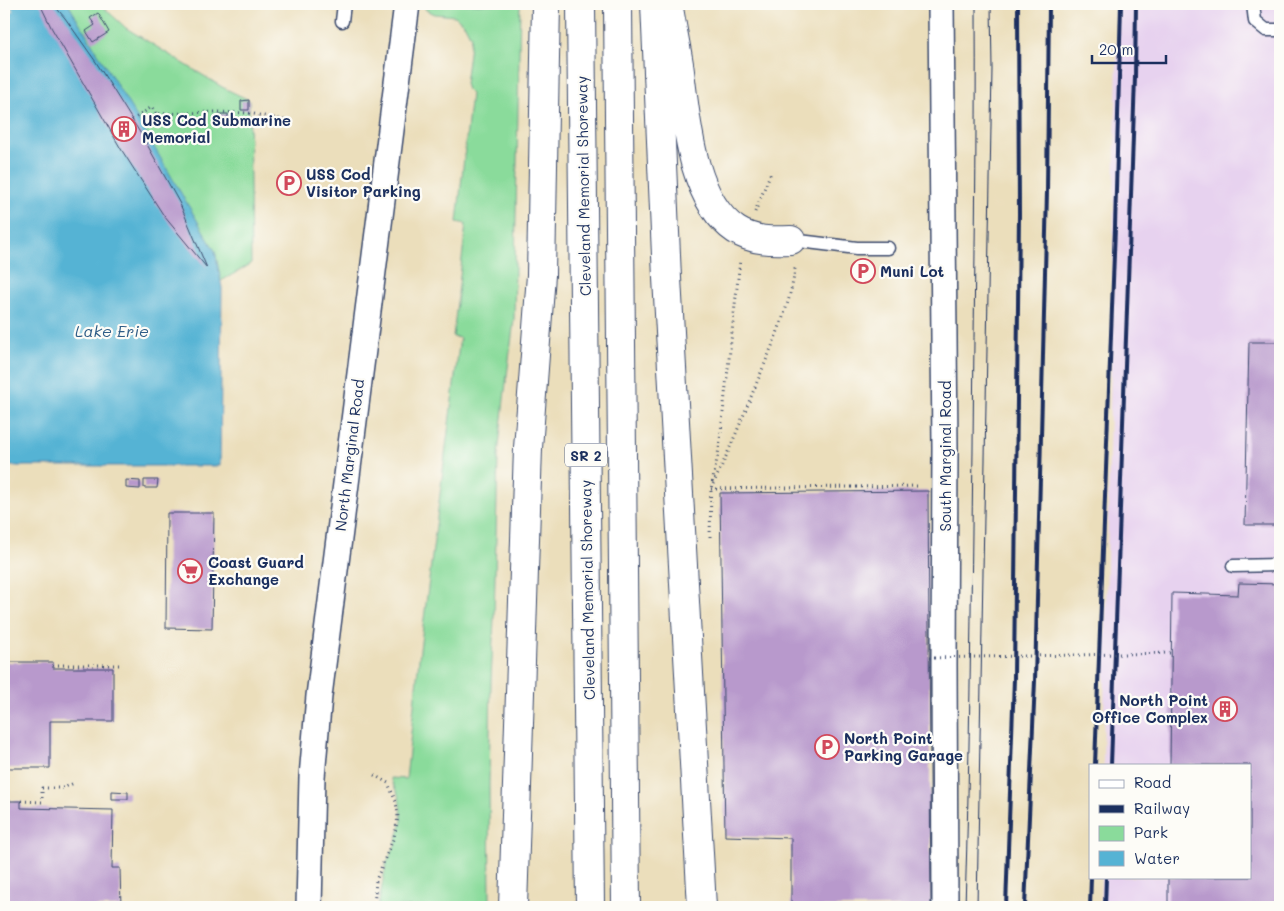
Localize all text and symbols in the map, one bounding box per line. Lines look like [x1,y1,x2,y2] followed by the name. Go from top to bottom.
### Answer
[1092,32,1165,64] scale bar
[1099,39,1133,59] text: 20 m
[571,76,595,296] street label: Cleveland Memorial Shoreway
[142,110,291,147] place label: USS Cod Submarine Memorial
[111,116,137,142] building icon: USS Cod Submarine Memorial
[306,164,421,201] place label: USS Cod Visitor Parking
[276,170,302,196] parking icon: USS Cod Visitor Parking
[850,258,876,284] parking icon: Muni Lot
[880,261,945,281] place label: Muni Lot
[75,320,149,341] water label: Lake Erie
[330,378,368,532] street label: North Marginal Road
[935,380,955,532] street label: South Marginal Road
[565,444,607,466] road number: SR 2
[575,480,599,700] street label: Cleveland Memorial Shoreway
[208,552,304,589] place label: Coast Guard Exchange
[177,558,203,584] supermarket icon: Coast Guard Exchange
[1092,690,1208,727] place label: North Point Office Complex
[1212,696,1238,722] building icon: North Point Office Complex
[844,728,963,765] place label: North Point Parking Garage
[814,734,840,760] parking icon: North Point Parking Garage
[1089,764,1252,878] legend
[1134,772,1171,792] text: Road
[1134,798,1190,818] text: Railway
[1134,822,1168,842] text: Park
[1134,848,1180,868] text: Water

